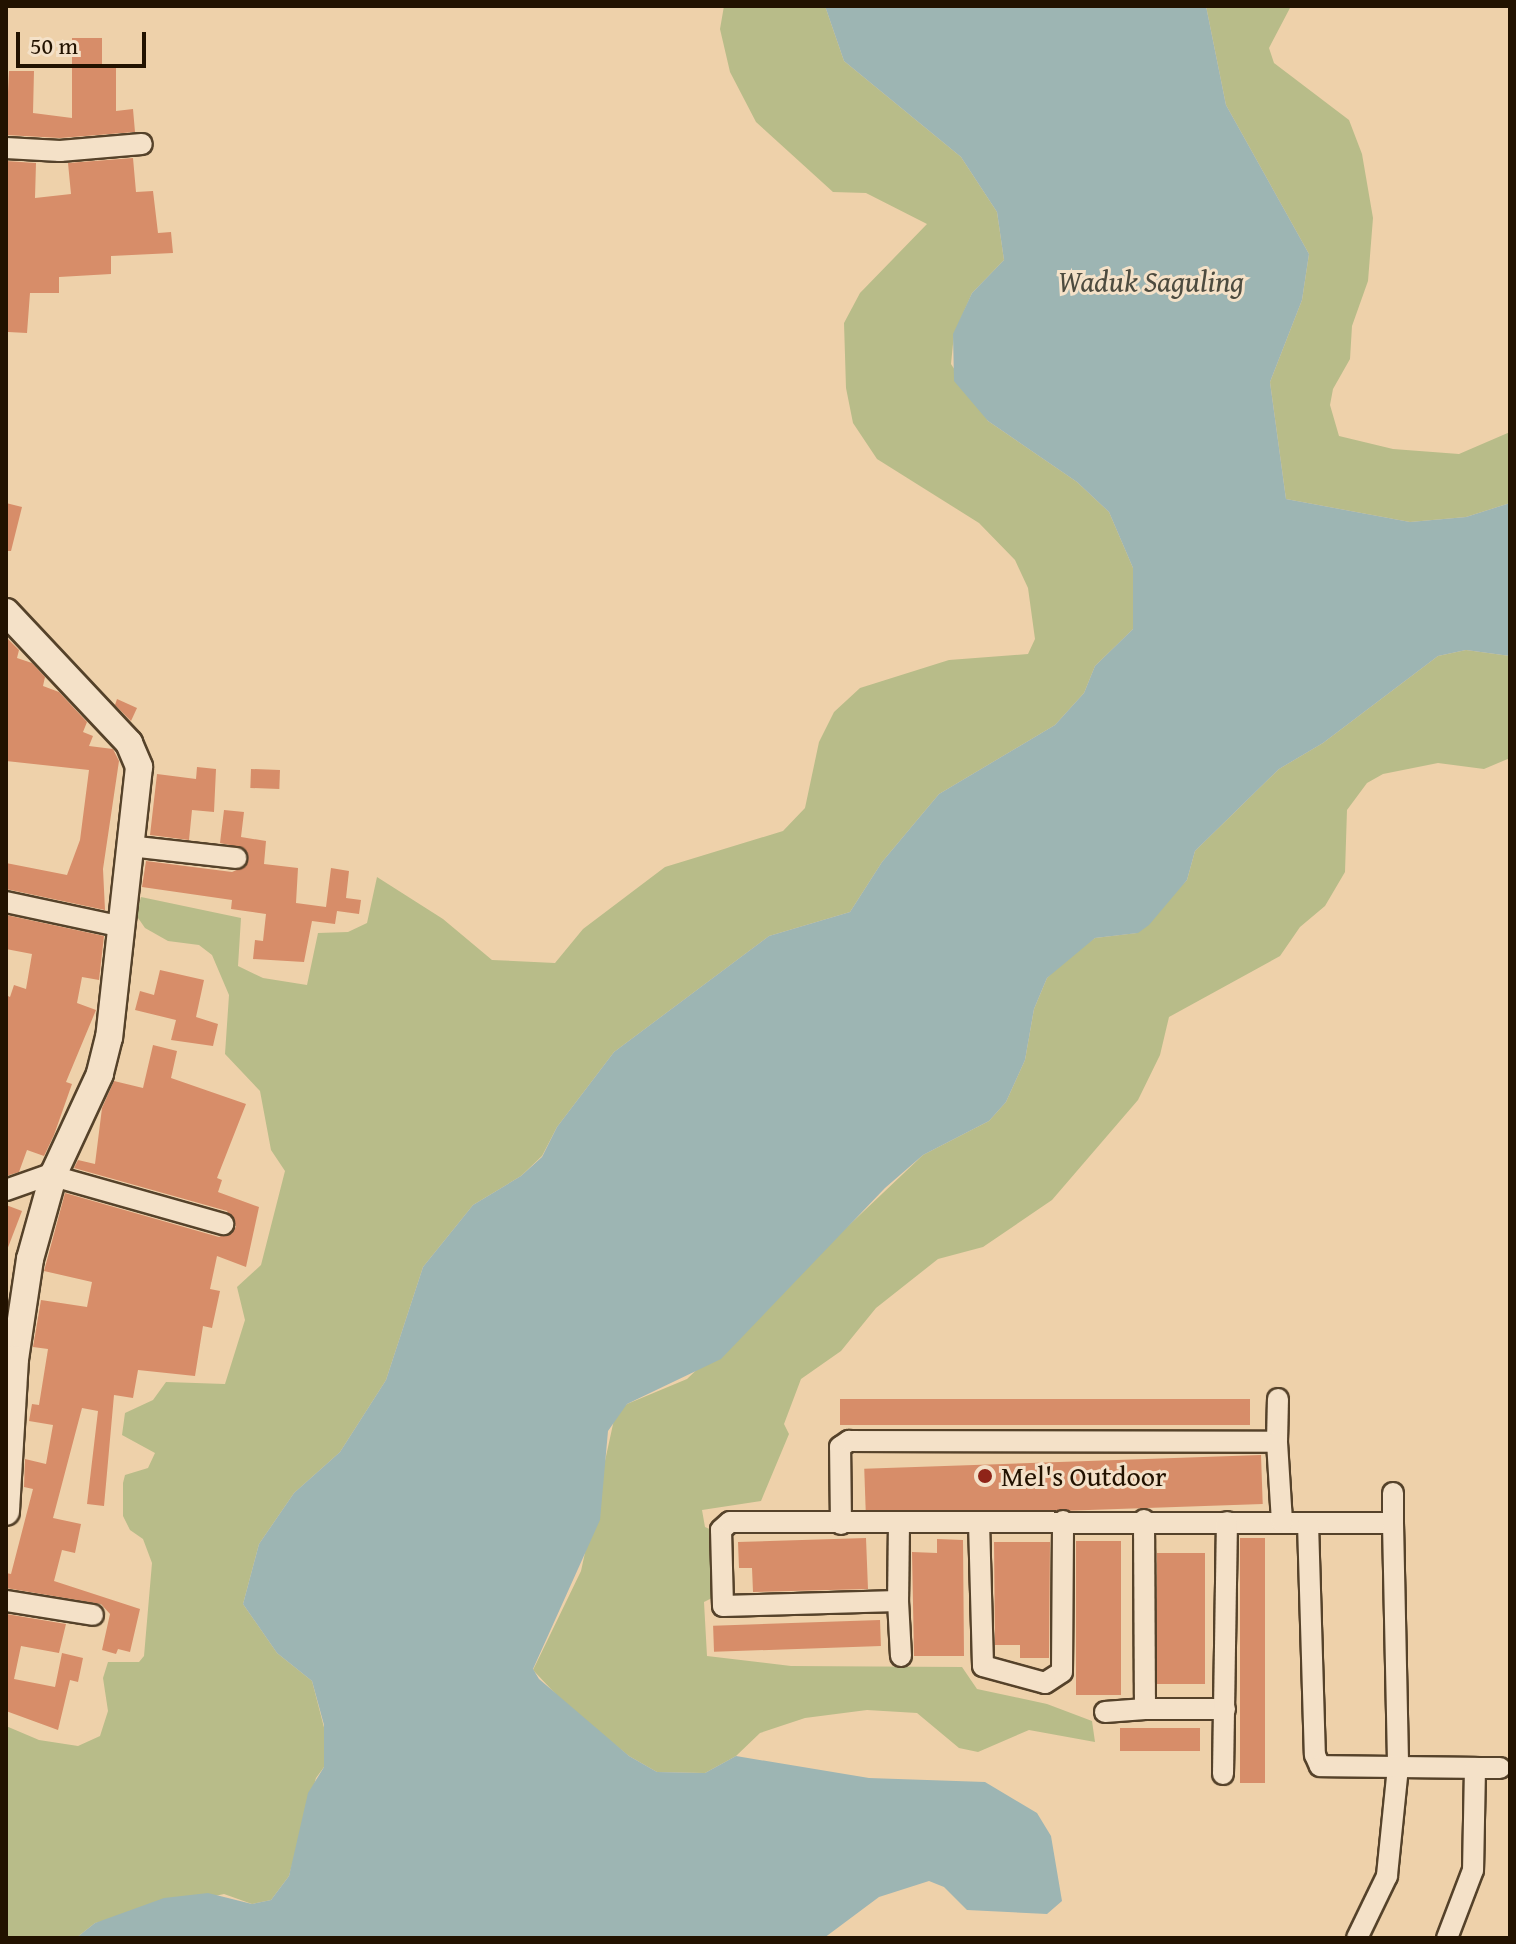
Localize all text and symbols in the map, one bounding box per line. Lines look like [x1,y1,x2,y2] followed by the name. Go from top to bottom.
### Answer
[20,16,150,66] scale bar
[30,28,78,63] text: 50 m
[1058,263,1244,299] water label: Waduk Saguling
[1001,1459,1167,1493] place label: Mel's Outdoor
[976,1467,994,1485] marker: Mel's Outdoor

